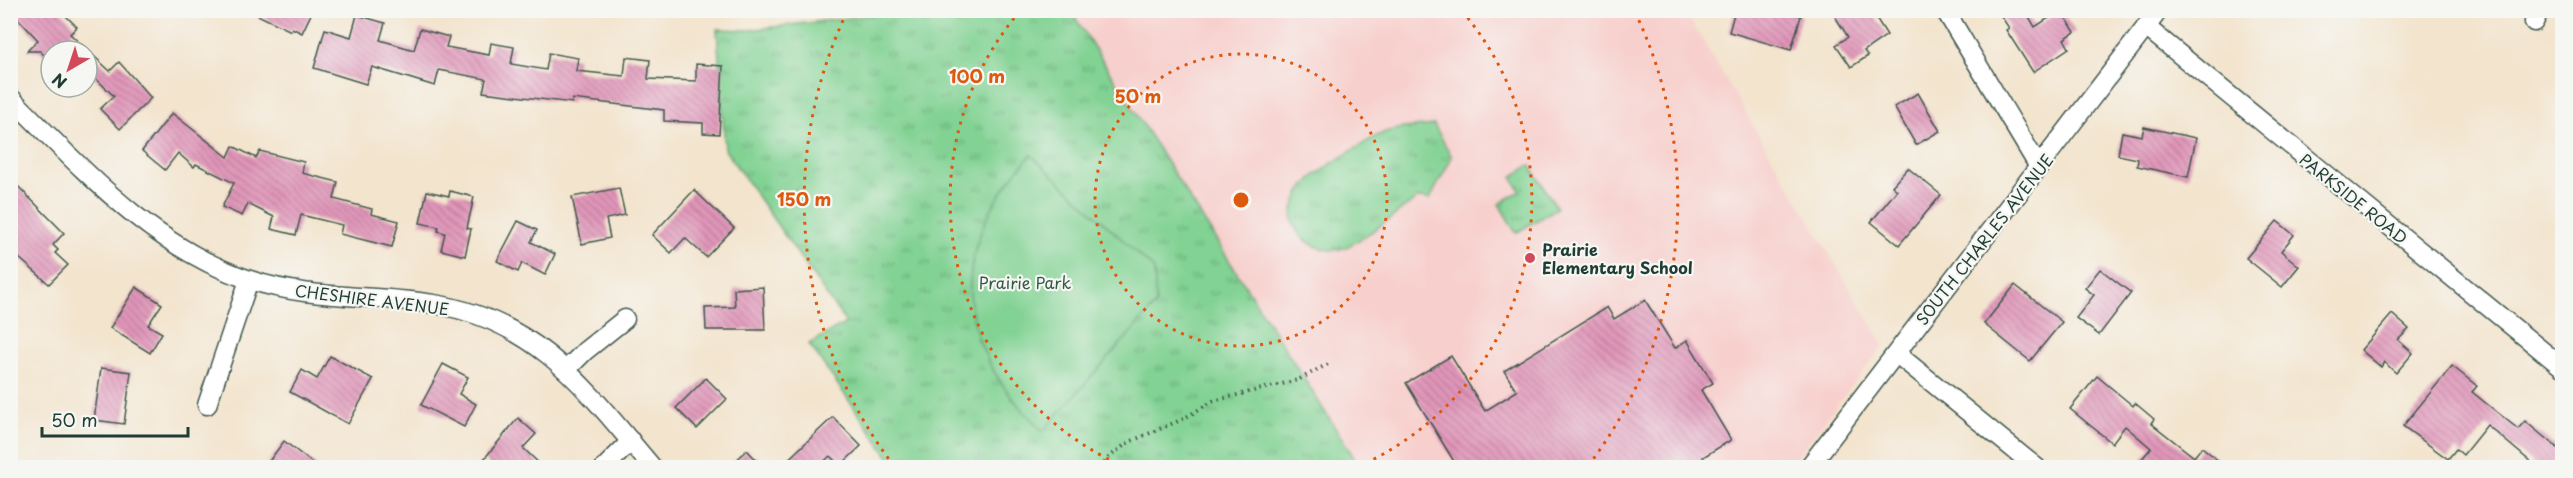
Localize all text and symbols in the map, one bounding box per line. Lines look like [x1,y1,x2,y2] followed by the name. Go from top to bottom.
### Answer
[39,39,99,99] north arrow
[949,62,1005,89] text: 100 m
[46,68,71,95] text: N
[1115,82,1161,109] text: 50 m
[2295,147,2413,249] street label: PARKSIDE ROAD
[1910,148,2058,330] street label: SOUTH CHARLES AVENUE
[777,185,831,212] text: 150 m
[1231,190,1251,210] centre of rings
[1542,237,1693,279] place label: Prairie Elementary School
[1523,251,1537,265] marker: Prairie Elementary School
[979,270,1071,294] park label: Prairie Park
[294,278,450,320] street label: CHESHIRE AVENUE
[42,400,188,438] scale bar
[51,406,98,433] text: 50 m

